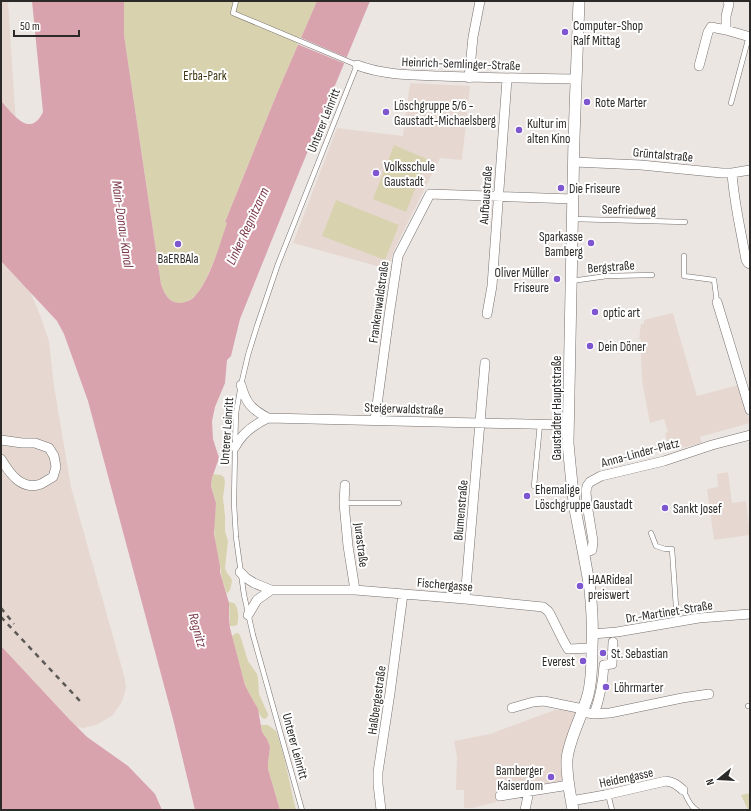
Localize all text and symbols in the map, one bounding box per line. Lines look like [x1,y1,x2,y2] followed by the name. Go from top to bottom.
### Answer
[14,12,79,38] scale bar
[573,18,643,49] place label: Computer-Shop Ralf Mittag
[20,19,40,34] text: 50 m
[560,27,570,37] marker: Computer-Shop Ralf Mittag
[401,54,521,74] street label: Heinrich-Semlinger-Straße
[183,68,227,84] park label: Erba-Park
[304,86,344,155] street label: Unterer Leinritt
[595,95,647,111] place label: Rote Marter
[582,97,592,107] marker: Rote Marter
[394,98,496,129] place label: Löschgruppe 5/6 - Gaustadt-Michaelsberg
[381,107,391,117] marker: Löschgruppe 5/6 - Gaustadt-Michaelsberg
[527,116,570,147] place label: Kultur im alten Kino
[514,125,524,135] marker: Kultur im alten Kino
[632,144,694,166] street label: Grüntalstraße
[384,159,435,190] place label: Volksschule Gaustadt
[476,165,496,226] street label: Aufbaustraße
[371,168,381,178] marker: Volksschule Gaustadt
[108,179,137,269] water label: Main-Donau-Kanal
[569,181,620,197] place label: Die Friseure
[556,183,566,193] marker: Die Friseure
[222,185,273,268] water label: Linker Regnitzarm
[602,202,656,218] street label: Seefriedweg
[539,229,583,260] place label: Sparkasse Bamberg
[586,238,596,248] marker: Sparkasse Bamberg
[173,239,183,249] marker: BaERBAla
[157,251,199,267] place label: BaERBAla
[587,257,635,277] street label: Bergstraße
[365,260,393,344] street label: Frankenwaldstraße
[495,265,549,296] place label: Oliver Müller Friseure
[552,274,562,284] marker: Oliver Müller Friseure
[603,305,640,321] place label: optic art
[590,307,600,317] marker: optic art
[598,339,646,355] place label: Dein Döner
[585,341,595,351] marker: Dein Döner
[549,356,565,460] street label: Gaustadter Hauptstraße
[217,397,237,465] street label: Unterer Leinritt
[364,400,444,418] street label: Steigerwaldstraße
[598,435,681,471] street label: Anna-Linder-Platz
[450,479,472,541] street label: Blumenstraße
[535,482,633,513] place label: Ehemalige Löschgruppe Gaustadt
[522,491,532,501] marker: Ehemalige Löschgruppe Gaustadt
[673,501,722,517] place label: Sankt Josef
[660,503,670,513] marker: Sankt Josef
[350,521,372,568] street label: Jurastraße
[588,572,632,603] place label: HAARideal preiswert
[416,575,474,595] street label: Fischergasse
[575,581,585,591] marker: HAARideal preiswert
[625,597,714,627] street label: Dr.-Martinet-Straße
[185,611,211,650] water label: Regnitz
[611,646,668,662] place label: St. Sebastian
[598,648,608,658] marker: St. Sebastian
[542,654,575,670] place label: Everest
[578,656,588,666] marker: Everest
[364,665,390,736] street label: Haßbergestraße
[614,680,664,696] place label: Löhrmarter
[601,682,611,692] marker: Löhrmarter
[279,712,312,781] street label: Unterer Leinritt
[699,759,739,799] north arrow
[496,763,543,794] place label: Bamberger Kaiserdom
[598,764,655,792] street label: Heidengasse
[546,772,556,782] marker: Bamberger Kaiserdom
[703,777,717,787] text: N

